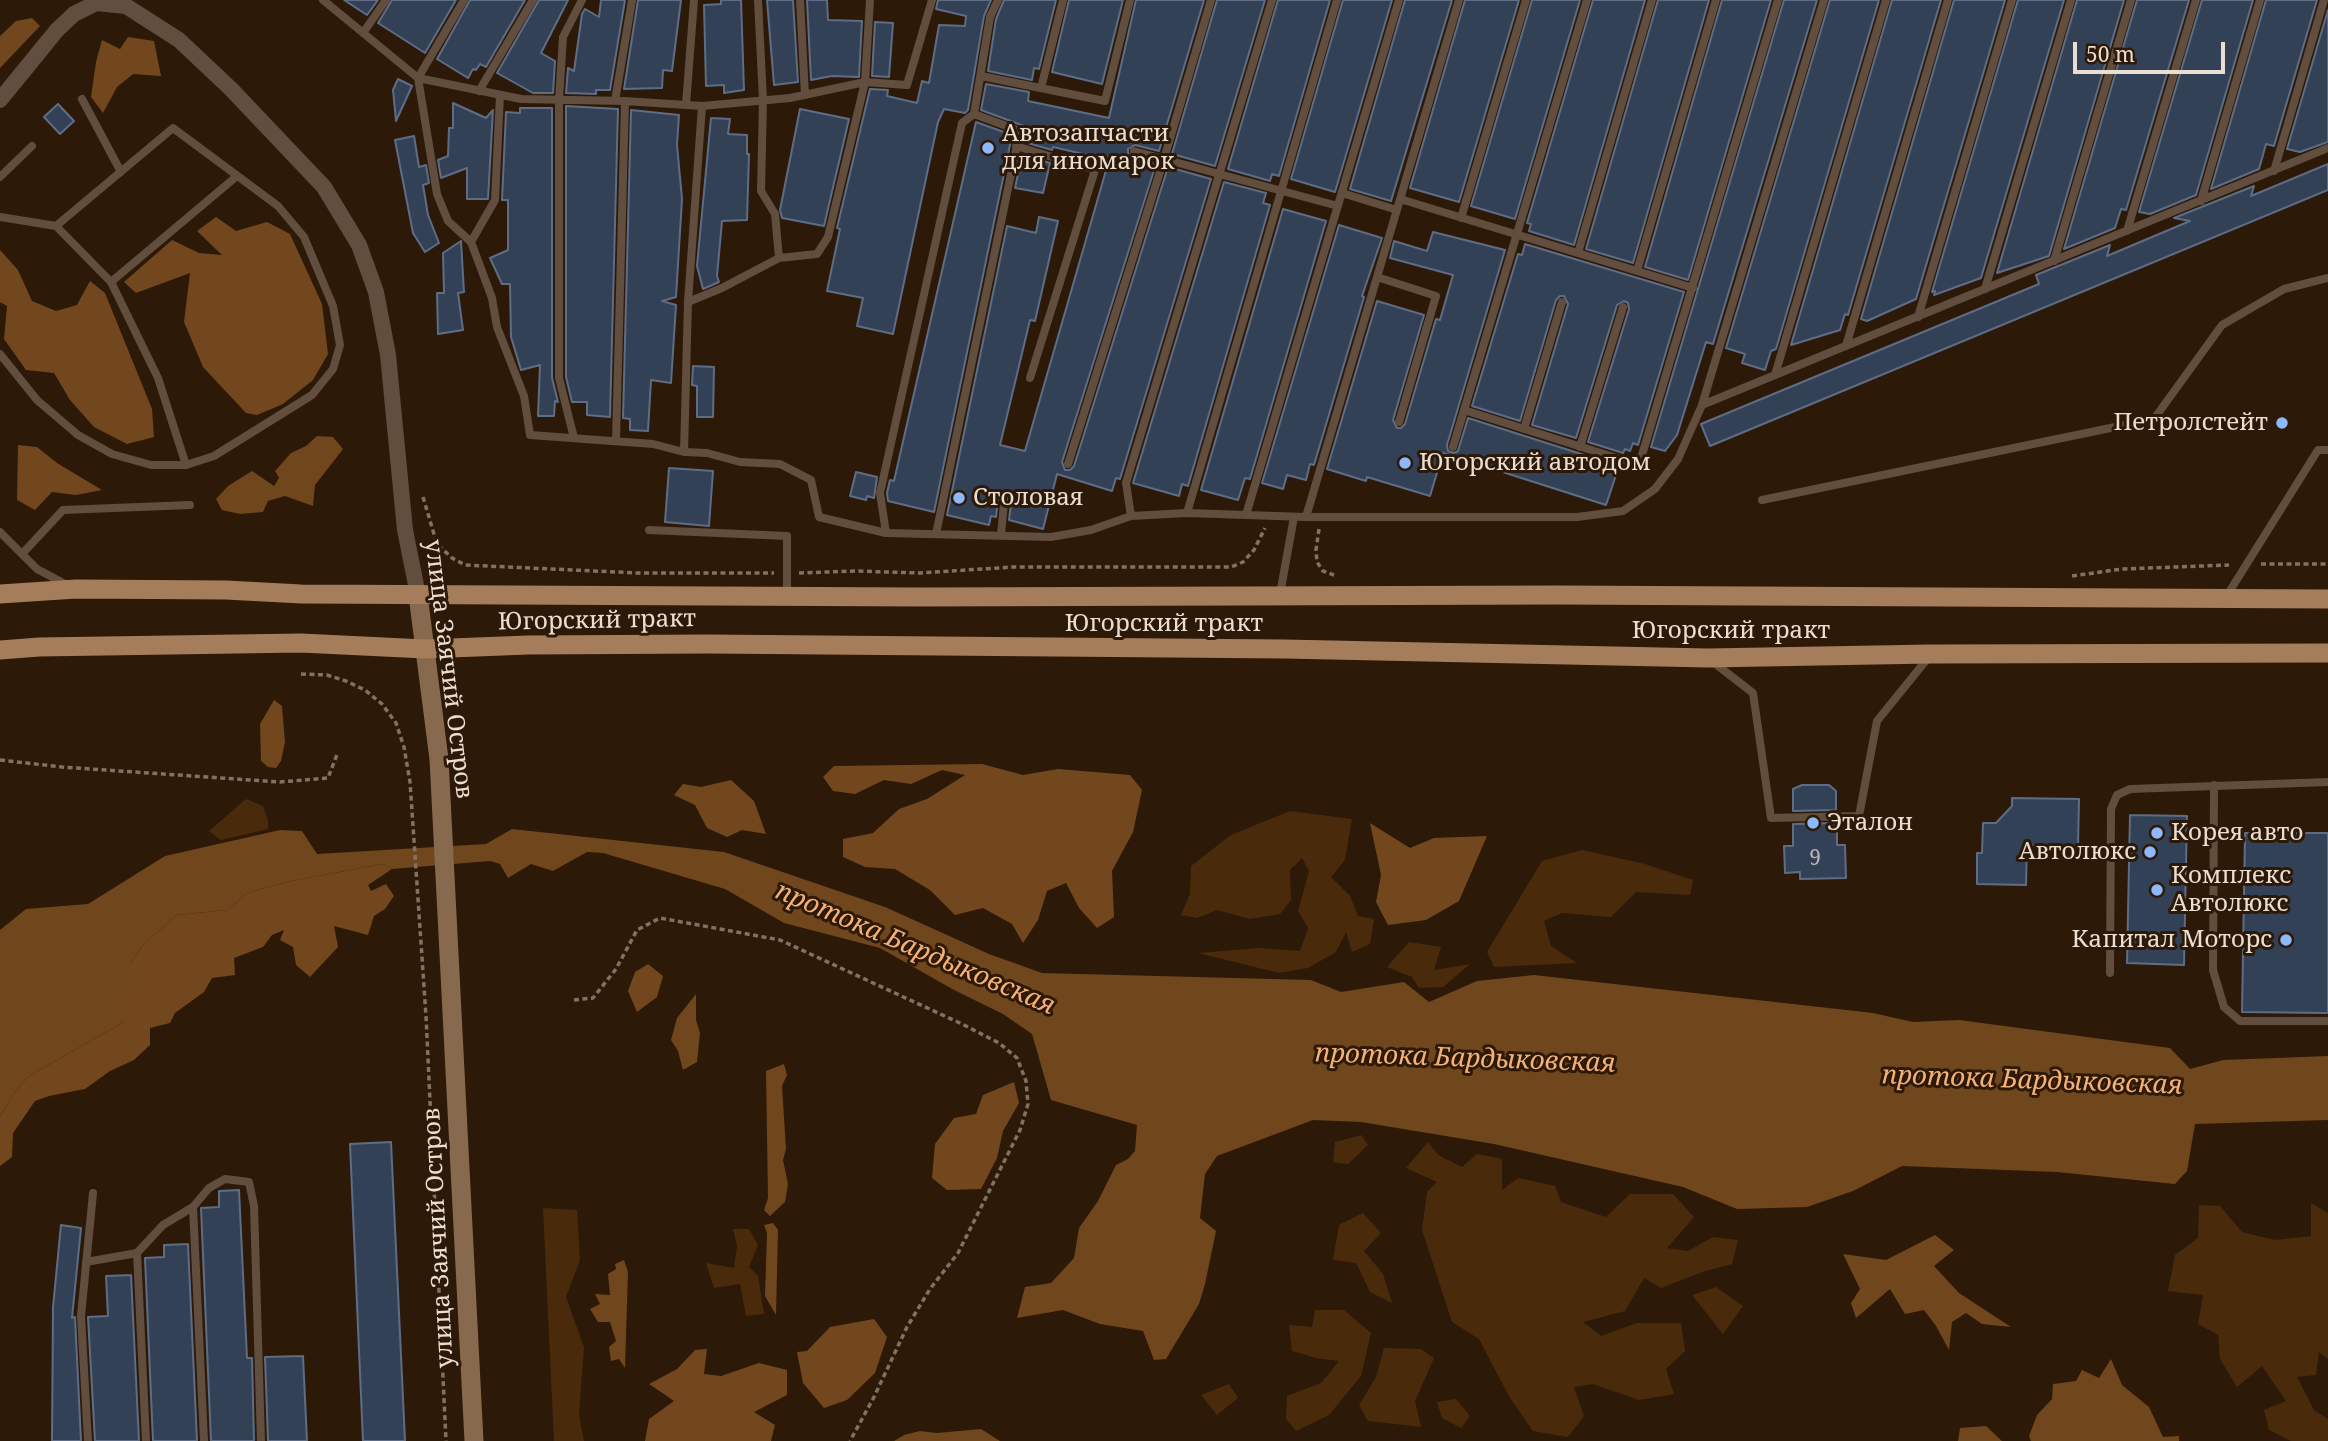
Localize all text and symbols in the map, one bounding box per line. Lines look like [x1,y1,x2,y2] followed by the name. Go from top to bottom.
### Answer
[2076,28,2228,72] scale bar
[2086,40,2135,68] text: 50 m
[1002,120,1174,176] place label: Автозапчасти для иномарок
[980,140,996,156] marker: Автозапчасти для иномарок
[2113,409,2268,437] place label: Петролстейт
[2274,415,2290,431] marker: Петролстейт
[1419,449,1651,477] place label: Югорский автодом
[1397,455,1413,471] marker: Югорский автодом
[973,484,1084,512] place label: Столовая
[951,490,967,506] marker: Столовая
[418,538,478,800] street label: улица Заячий Остров
[498,605,696,637] street label: Югорский тракт
[1065,610,1263,638] street label: Югорский тракт
[1632,617,1830,645] street label: Югорский тракт
[1827,809,1913,837] place label: Эталон
[1805,815,1821,831] marker: Эталон
[2171,819,2303,847] place label: Корея авто
[2149,825,2165,841] marker: Корея авто
[2019,838,2136,866] place label: Автолюкс
[2142,844,2158,860] marker: Автолюкс
[1809,846,1821,872] house number: 9
[2171,862,2291,918] place label: Комплекс Автолюкс
[770,876,1060,1022] water label: протока Бардыковская
[2149,882,2165,898] marker: Комплекс Автолюкс
[2072,926,2272,954] place label: Капитал Моторс
[2278,932,2294,948] marker: Капитал Моторс
[1314,1038,1616,1080] water label: протока Бардыковская
[1881,1060,2183,1102] water label: протока Бардыковская
[418,1107,460,1369] street label: улица Заячий Остров

